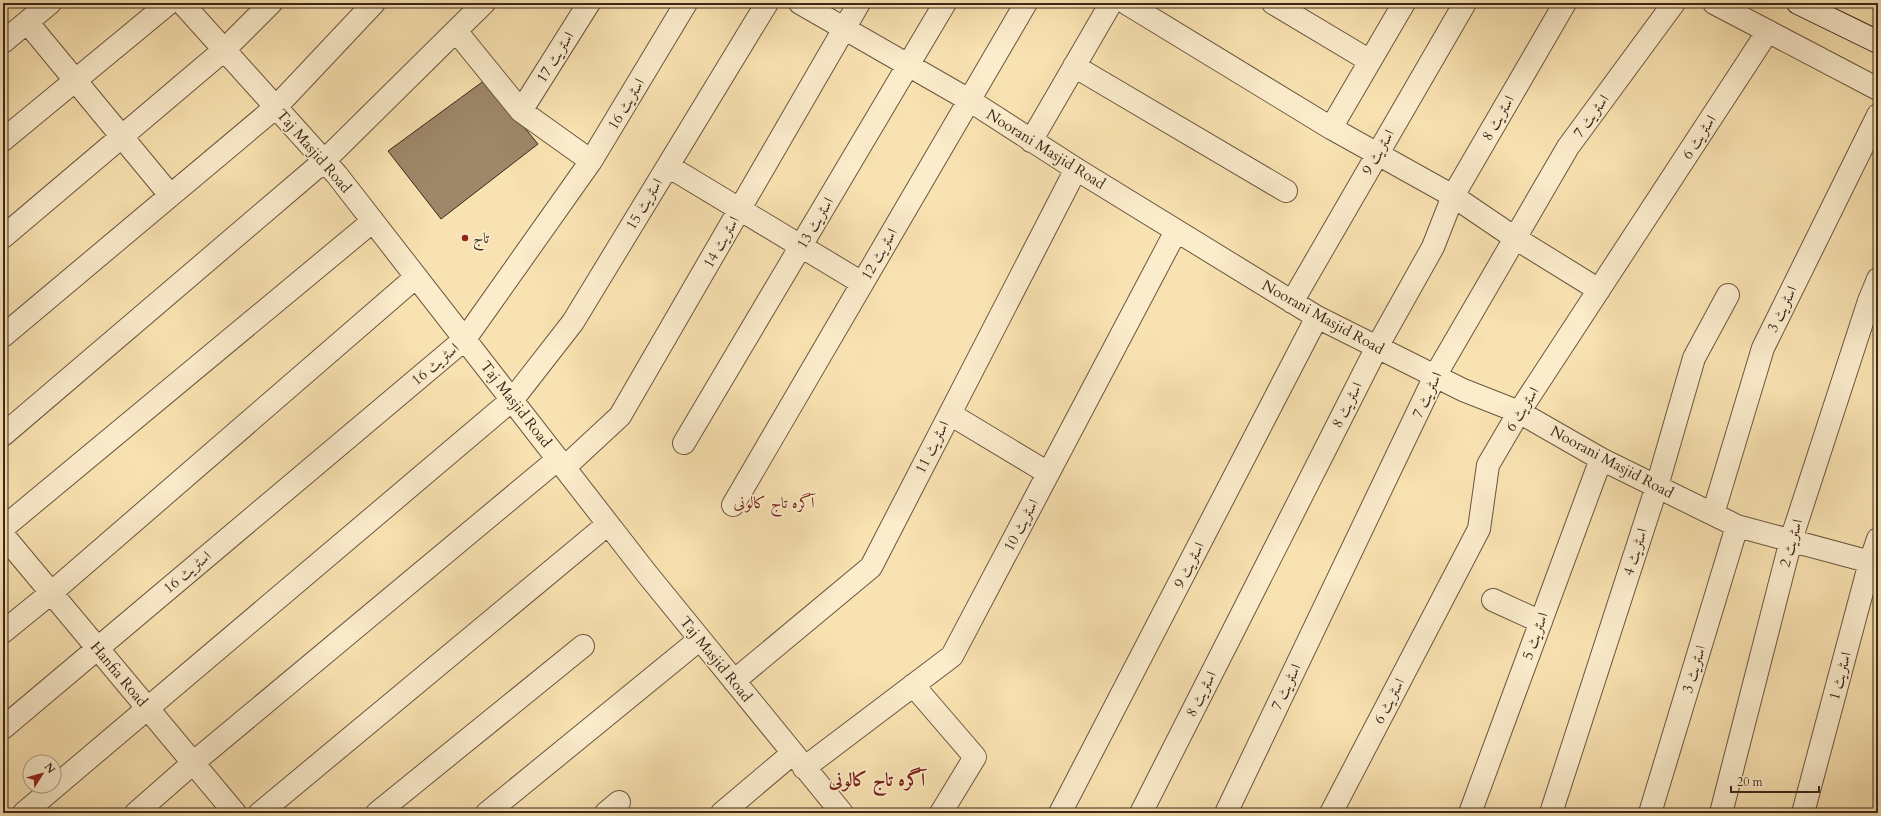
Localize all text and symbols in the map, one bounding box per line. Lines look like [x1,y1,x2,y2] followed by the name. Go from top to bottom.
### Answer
[532,28,578,86] street label: اسٹریٹ 17
[603,75,649,133] street label: اسٹریٹ 16
[1569,90,1613,142] street label: اسٹریٹ 7
[1477,92,1519,144] street label: اسٹریٹ 8
[983,104,1109,194] street label: Noorani Masjid Road
[272,105,356,197] street label: Taj Masjid Road
[1677,111,1721,163] street label: اسٹریٹ 6
[1357,126,1399,178] street label: اسٹریٹ 9
[621,175,667,233] street label: اسٹریٹ 15
[792,194,838,252] street label: اسٹریٹ 13
[698,212,744,272] street label: اسٹریٹ 14
[856,224,902,284] street label: اسٹریٹ 12
[473,228,489,251] place label: تاج
[460,233,470,243] marker: تاج
[1258,275,1388,359] street label: Noorani Masjid Road
[1762,283,1802,335] street label: اسٹریٹ 3
[407,338,463,390] street label: اسٹریٹ 16
[476,357,556,451] street label: Taj Masjid Road
[1407,369,1447,421] street label: اسٹریٹ 7
[1327,379,1367,431] street label: اسٹریٹ 8
[1501,383,1543,435] street label: اسٹریٹ 6
[910,417,954,477] street label: اسٹریٹ 11
[1547,421,1677,503] street label: Noorani Masjid Road
[733,492,816,517] district label: آگرہ تاج کالونی
[999,495,1043,555] street label: اسٹریٹ 10
[1775,517,1807,569] street label: اسٹریٹ 2
[1618,526,1652,578] street label: اسٹریٹ 4
[1169,539,1209,591] street label: اسٹریٹ 9
[159,546,215,598] street label: اسٹریٹ 16
[1517,610,1553,662] street label: اسٹریٹ 5
[675,612,757,706] street label: Taj Masjid Road
[86,637,152,711] street label: Hanfia Road
[1677,643,1711,695] street label: اسٹریٹ 3
[1824,650,1856,702] street label: اسٹریٹ 1
[1266,661,1306,713] street label: اسٹریٹ 7
[1181,668,1221,720] street label: اسٹریٹ 8
[1369,675,1409,727] street label: اسٹریٹ 6
[22,754,62,794] north arrow
[41,760,59,777] text: N
[828,767,928,797] district label: آگرہ تاج کالونی
[1731,768,1819,794] scale bar
[1737,774,1764,790] text: 20 m

